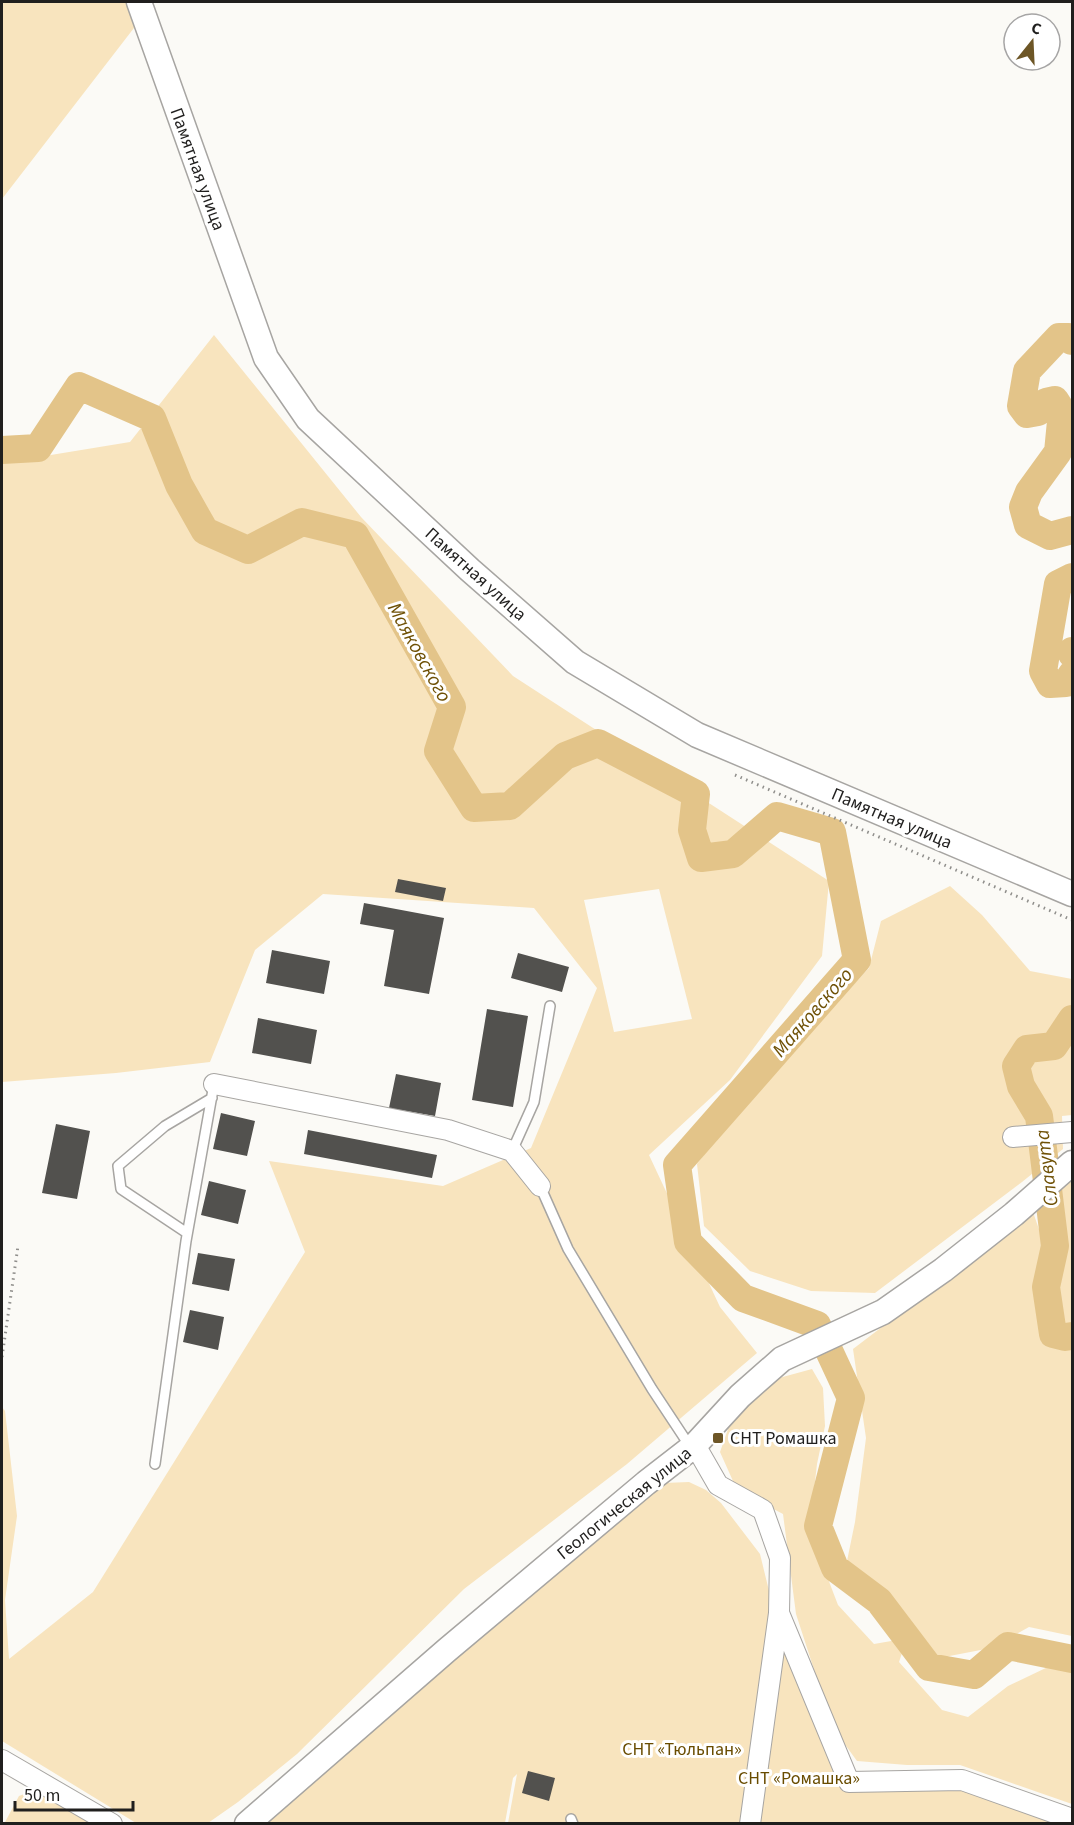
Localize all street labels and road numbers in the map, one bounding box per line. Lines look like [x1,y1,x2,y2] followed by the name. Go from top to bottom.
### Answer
[164,104,231,234] street label: Памятная улица
[419,522,532,627] street label: Памятная улица
[828,782,956,855] street label: Памятная улица
[552,1441,697,1566] street label: Геологическая улица

